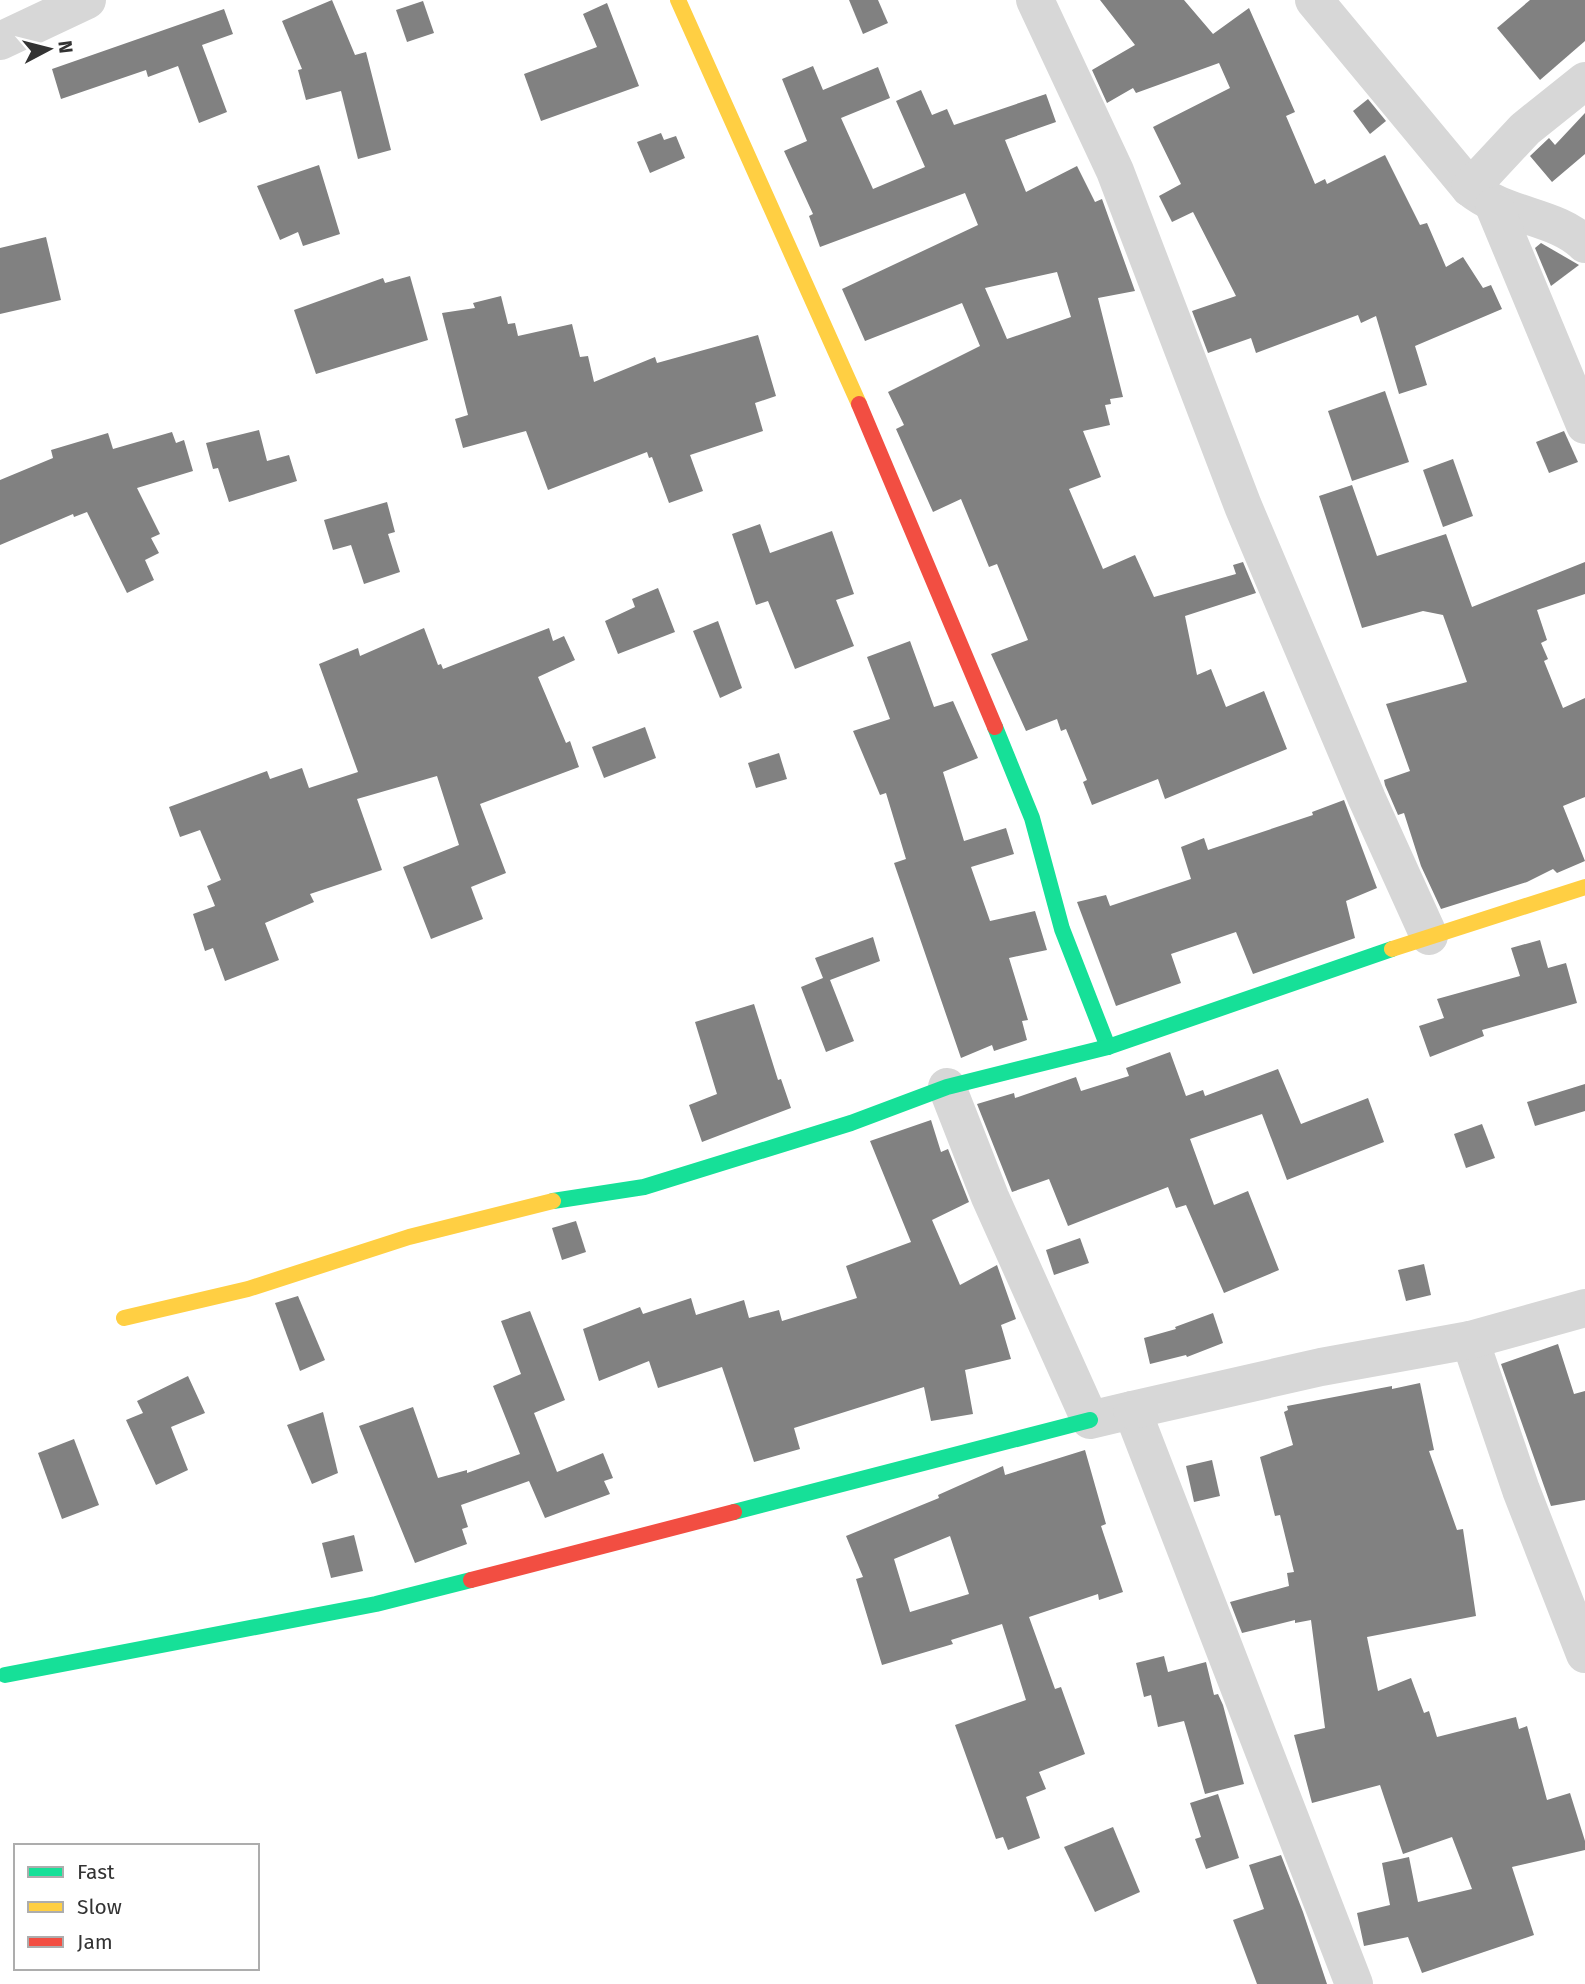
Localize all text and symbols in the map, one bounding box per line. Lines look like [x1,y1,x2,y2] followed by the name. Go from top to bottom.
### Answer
[14,14,84,84] north arrow
[53,39,78,55] text: N
[14,1844,259,1970] legend
[77,1859,115,1885] text: Fast
[77,1894,122,1920] text: Slow
[77,1929,113,1955] text: Jam

